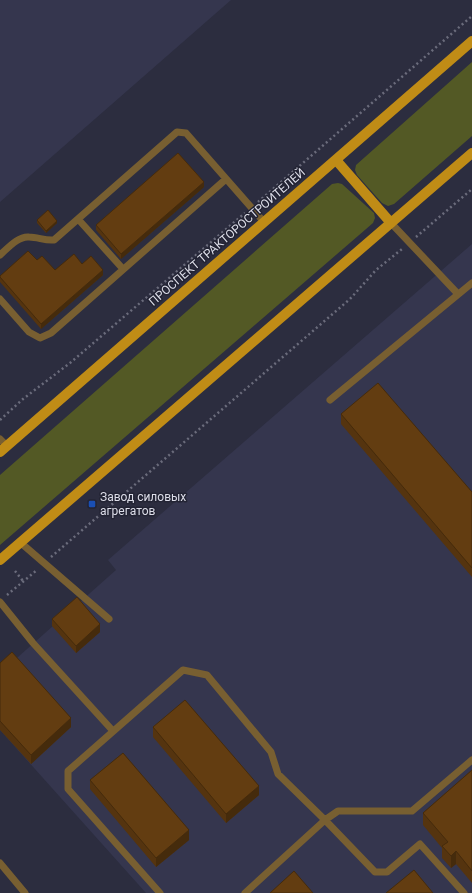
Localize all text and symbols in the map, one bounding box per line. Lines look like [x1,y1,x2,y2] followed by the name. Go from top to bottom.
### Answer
[145,165,308,309] street label: ПРОСПЕКТ ТРАКТОРОСТРОИТЕЛЕЙ
[100,490,186,518] place label: Завод силовых агрегатов
[87,499,97,509] marker: Завод силовых агрегатов

